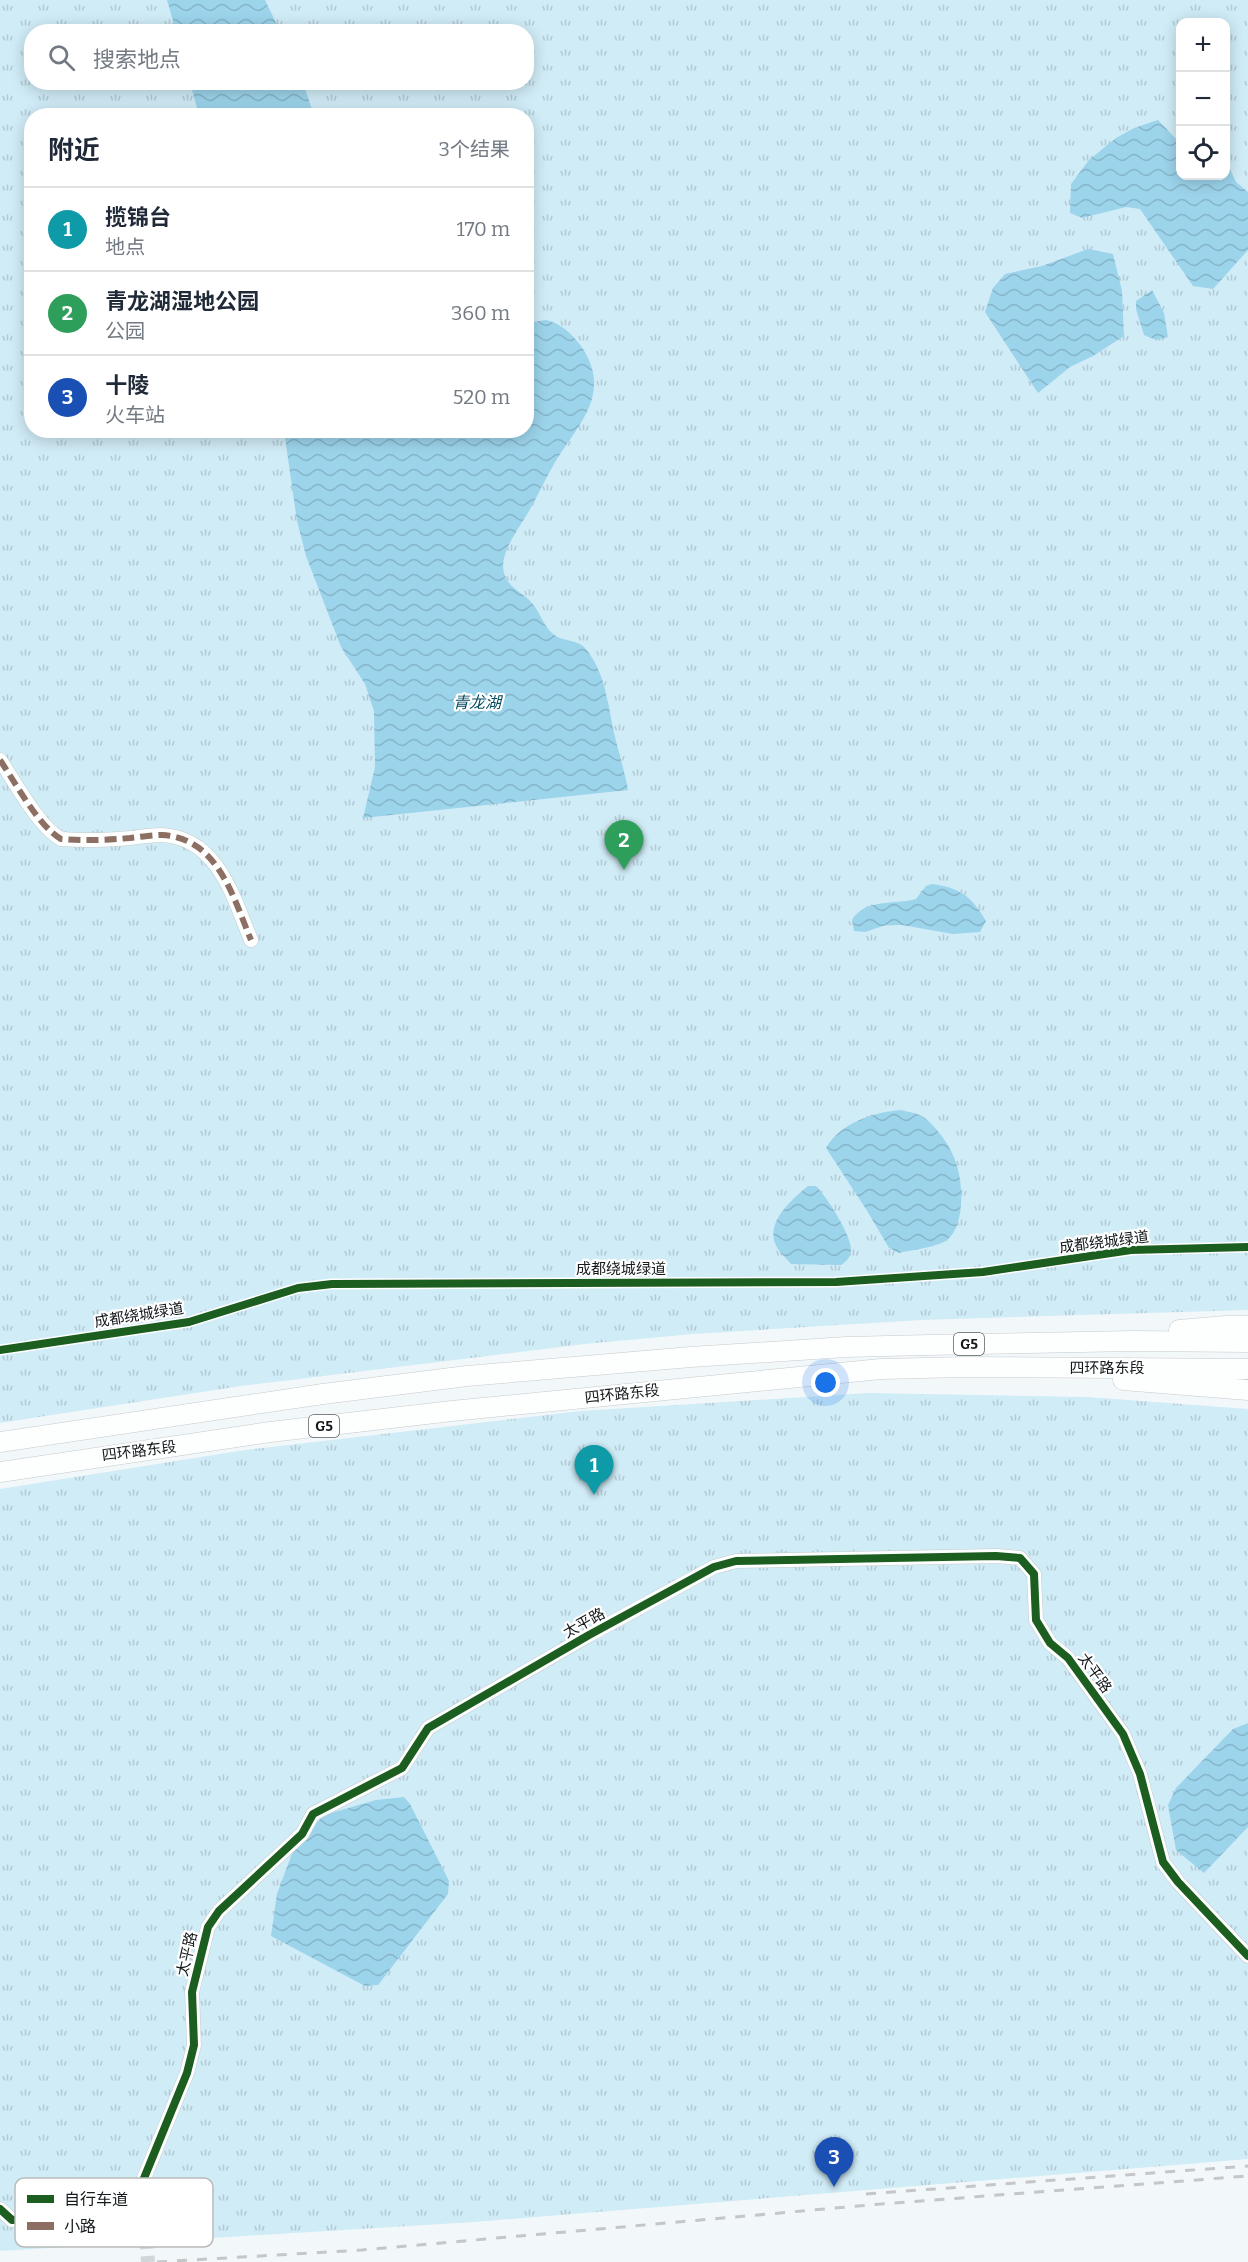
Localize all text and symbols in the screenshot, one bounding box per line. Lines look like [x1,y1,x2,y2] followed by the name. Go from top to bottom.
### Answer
[1176,18,1230,180] map controls
[1176,18,1230,72] button: +
[24,24,534,90] search box
[45,41,78,74] icon: search
[93,46,181,73] text: 搜索地点
[1176,72,1230,126] button: −
[1176,126,1230,180] button: locate
[48,135,100,166] text: 附近
[439,137,510,161] text: 3个结果
[105,204,171,231] text: 揽锦台
[63,217,72,241] text: 1
[457,217,510,241] text: 170 m
[105,235,145,259] text: 地点
[105,288,259,315] text: 青龙湖湿地公园
[62,301,73,325] text: 2
[451,301,510,325] text: 360 m
[105,319,145,343] text: 公园
[105,372,149,399] text: 十陵
[62,385,73,409] text: 3
[453,385,510,409] text: 520 m
[105,403,165,427] text: 火车站
[453,693,504,712] water label: 青龙湖
[604,820,644,870] pin: 2
[1058,1228,1150,1256] street label: 成都绕城绿道
[576,1260,666,1278] street label: 成都绕城绿道
[93,1299,185,1331] street label: 成都绕城绿道
[954,1333,984,1355] road number: G5
[1069,1359,1145,1377] street label: 四环路东段
[811,1368,840,1397] your location
[584,1381,660,1407] street label: 四环路东段
[309,1415,339,1437] road number: G5
[101,1437,177,1465] street label: 四环路东段
[574,1446,614,1495] pin: 1
[560,1604,608,1642] street label: 太平路
[1074,1650,1116,1696] street label: 太平路
[173,1930,201,1978] street label: 太平路
[814,2138,854,2187] pin: 3
[15,2178,213,2247] legend
[64,2190,128,2209] text: 自行车道
[64,2217,96,2236] text: 小路

